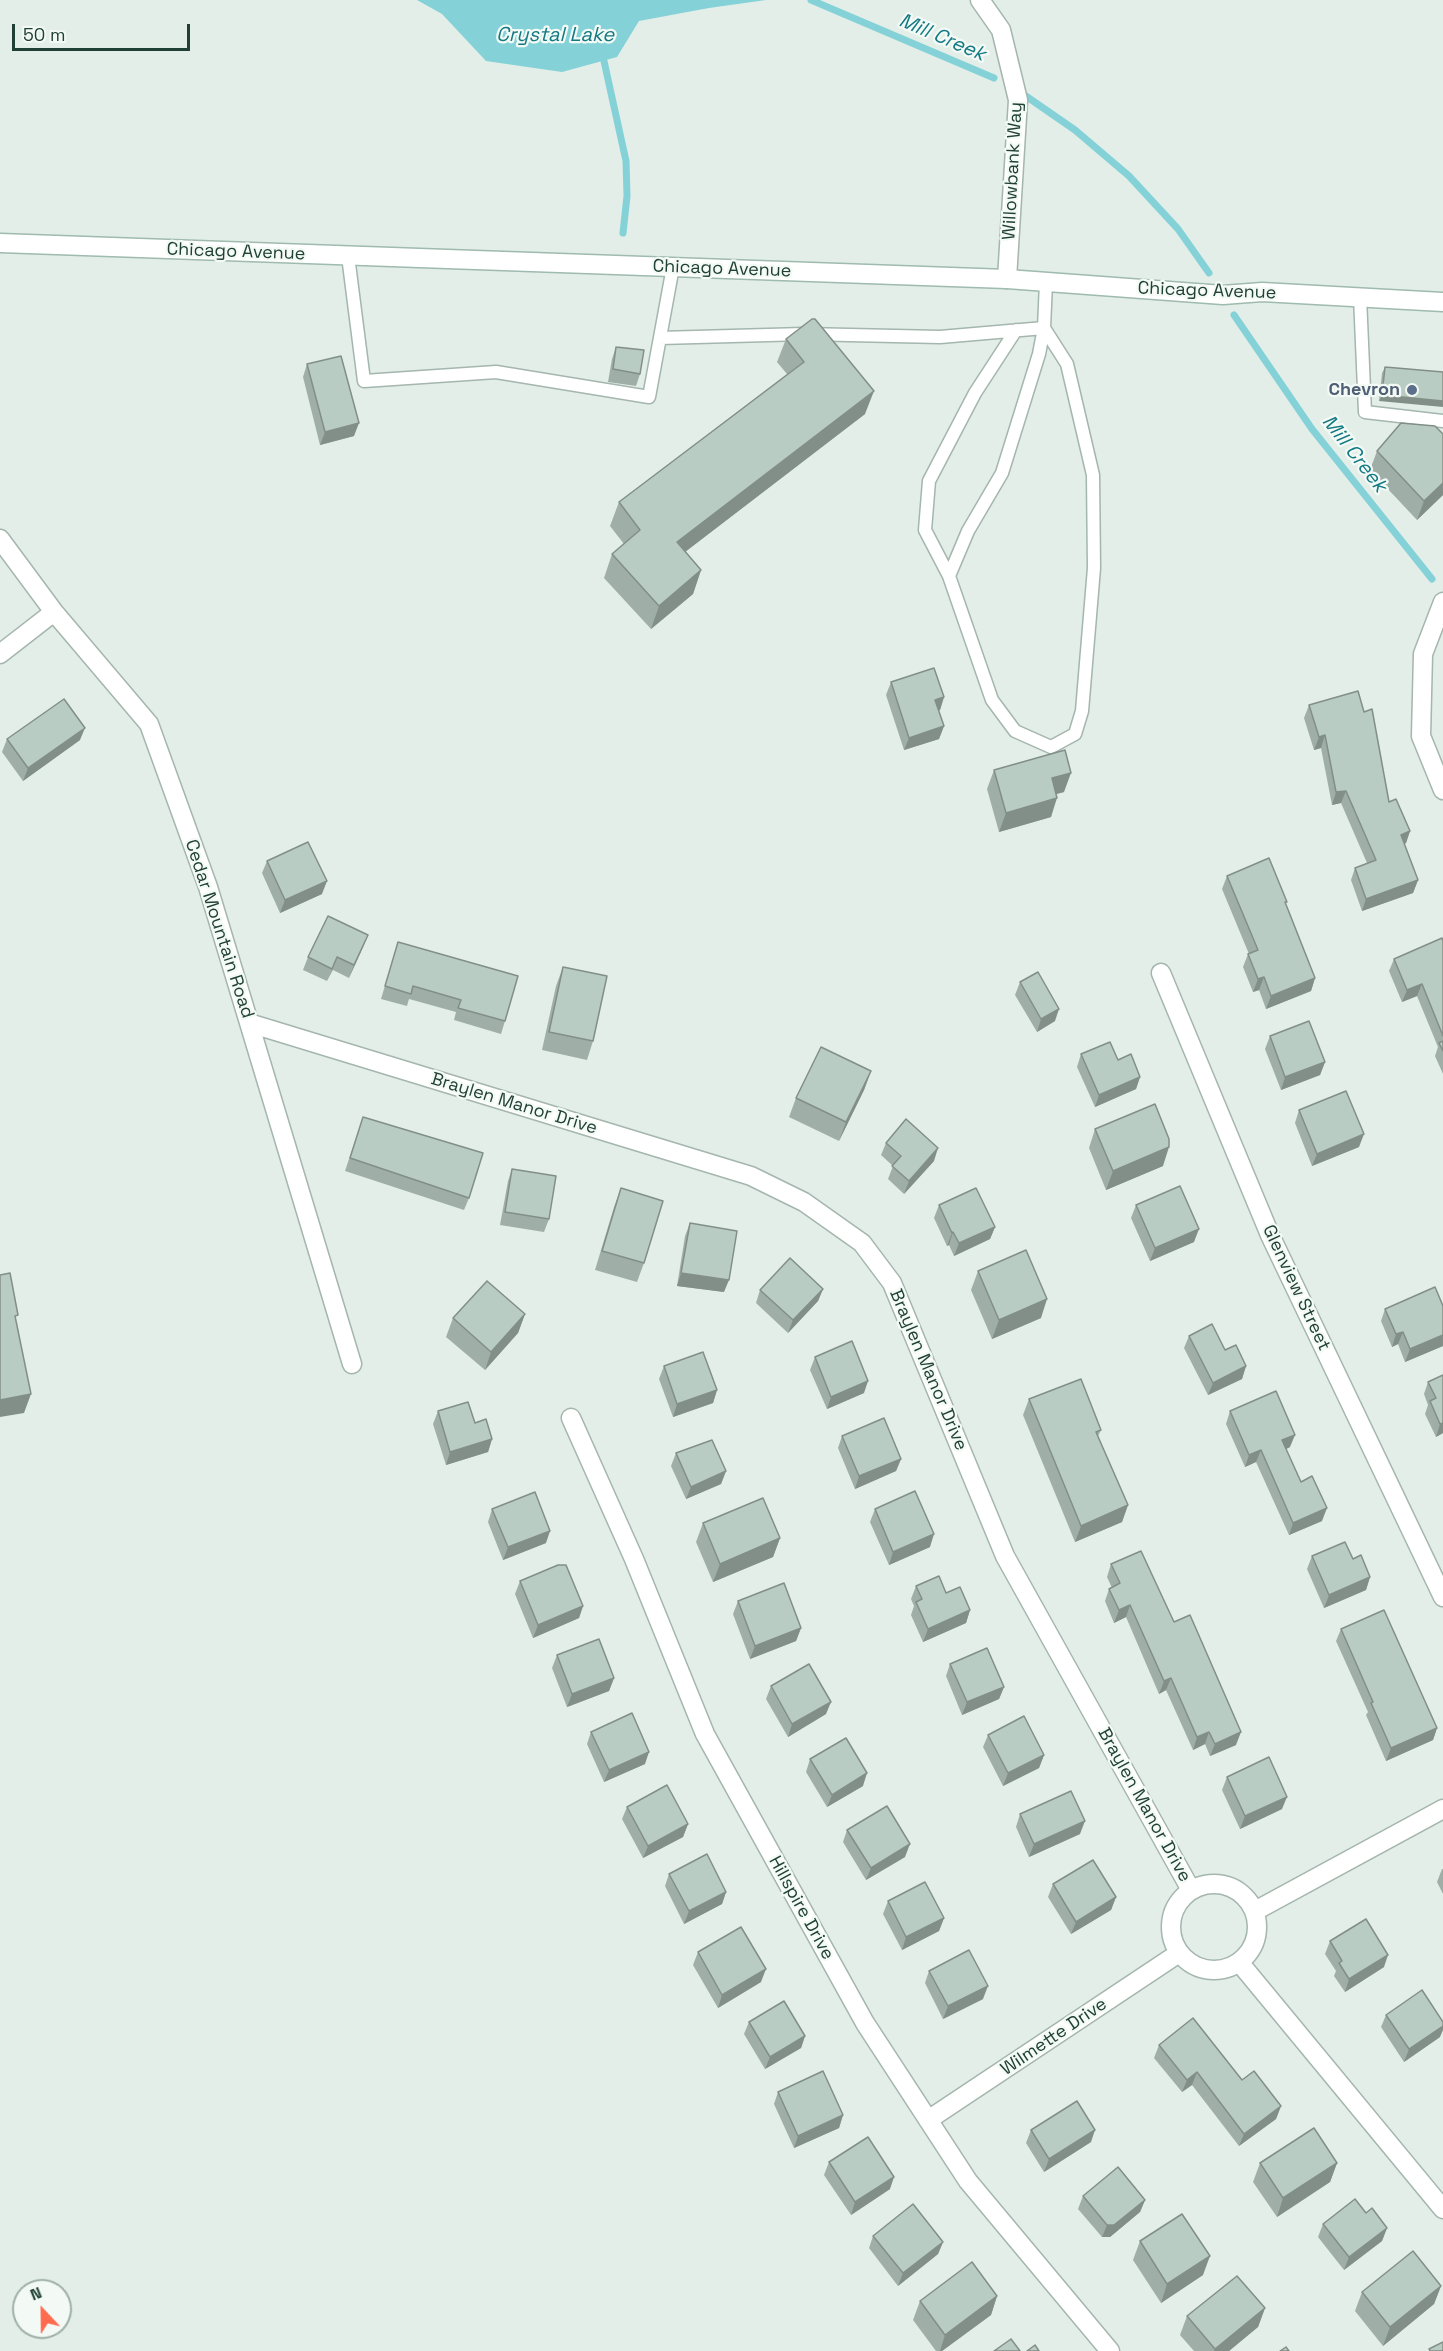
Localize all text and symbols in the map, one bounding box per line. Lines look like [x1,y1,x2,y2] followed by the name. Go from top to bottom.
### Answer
[895,9,989,67] water label: Mill Creek
[15,12,194,50] scale bar
[23,23,65,46] text: 50 m
[496,24,614,48] water label: Crystal Lake
[999,101,1027,241] street label: Willowbank Way
[166,239,306,265] street label: Chicago Avenue
[652,256,792,282] street label: Chicago Avenue
[1137,278,1277,304] street label: Chicago Avenue
[1328,379,1400,401] place label: Chevron
[1405,383,1419,397] marker: Chevron
[1316,411,1392,497] water label: Mill Creek
[180,837,258,1021] street label: Cedar Mountain Road
[428,1068,600,1140] street label: Braylen Manor Drive
[1257,1222,1335,1354] street label: Glenview Street
[884,1286,972,1454] street label: Braylen Manor Drive
[1093,1724,1195,1886] street label: Braylen Manor Drive
[764,1852,838,1964] street label: Hillspire Drive
[997,1994,1111,2080] street label: Wilmette Drive
[12,2279,72,2339] north arrow
[27,2282,45,2305] text: N

